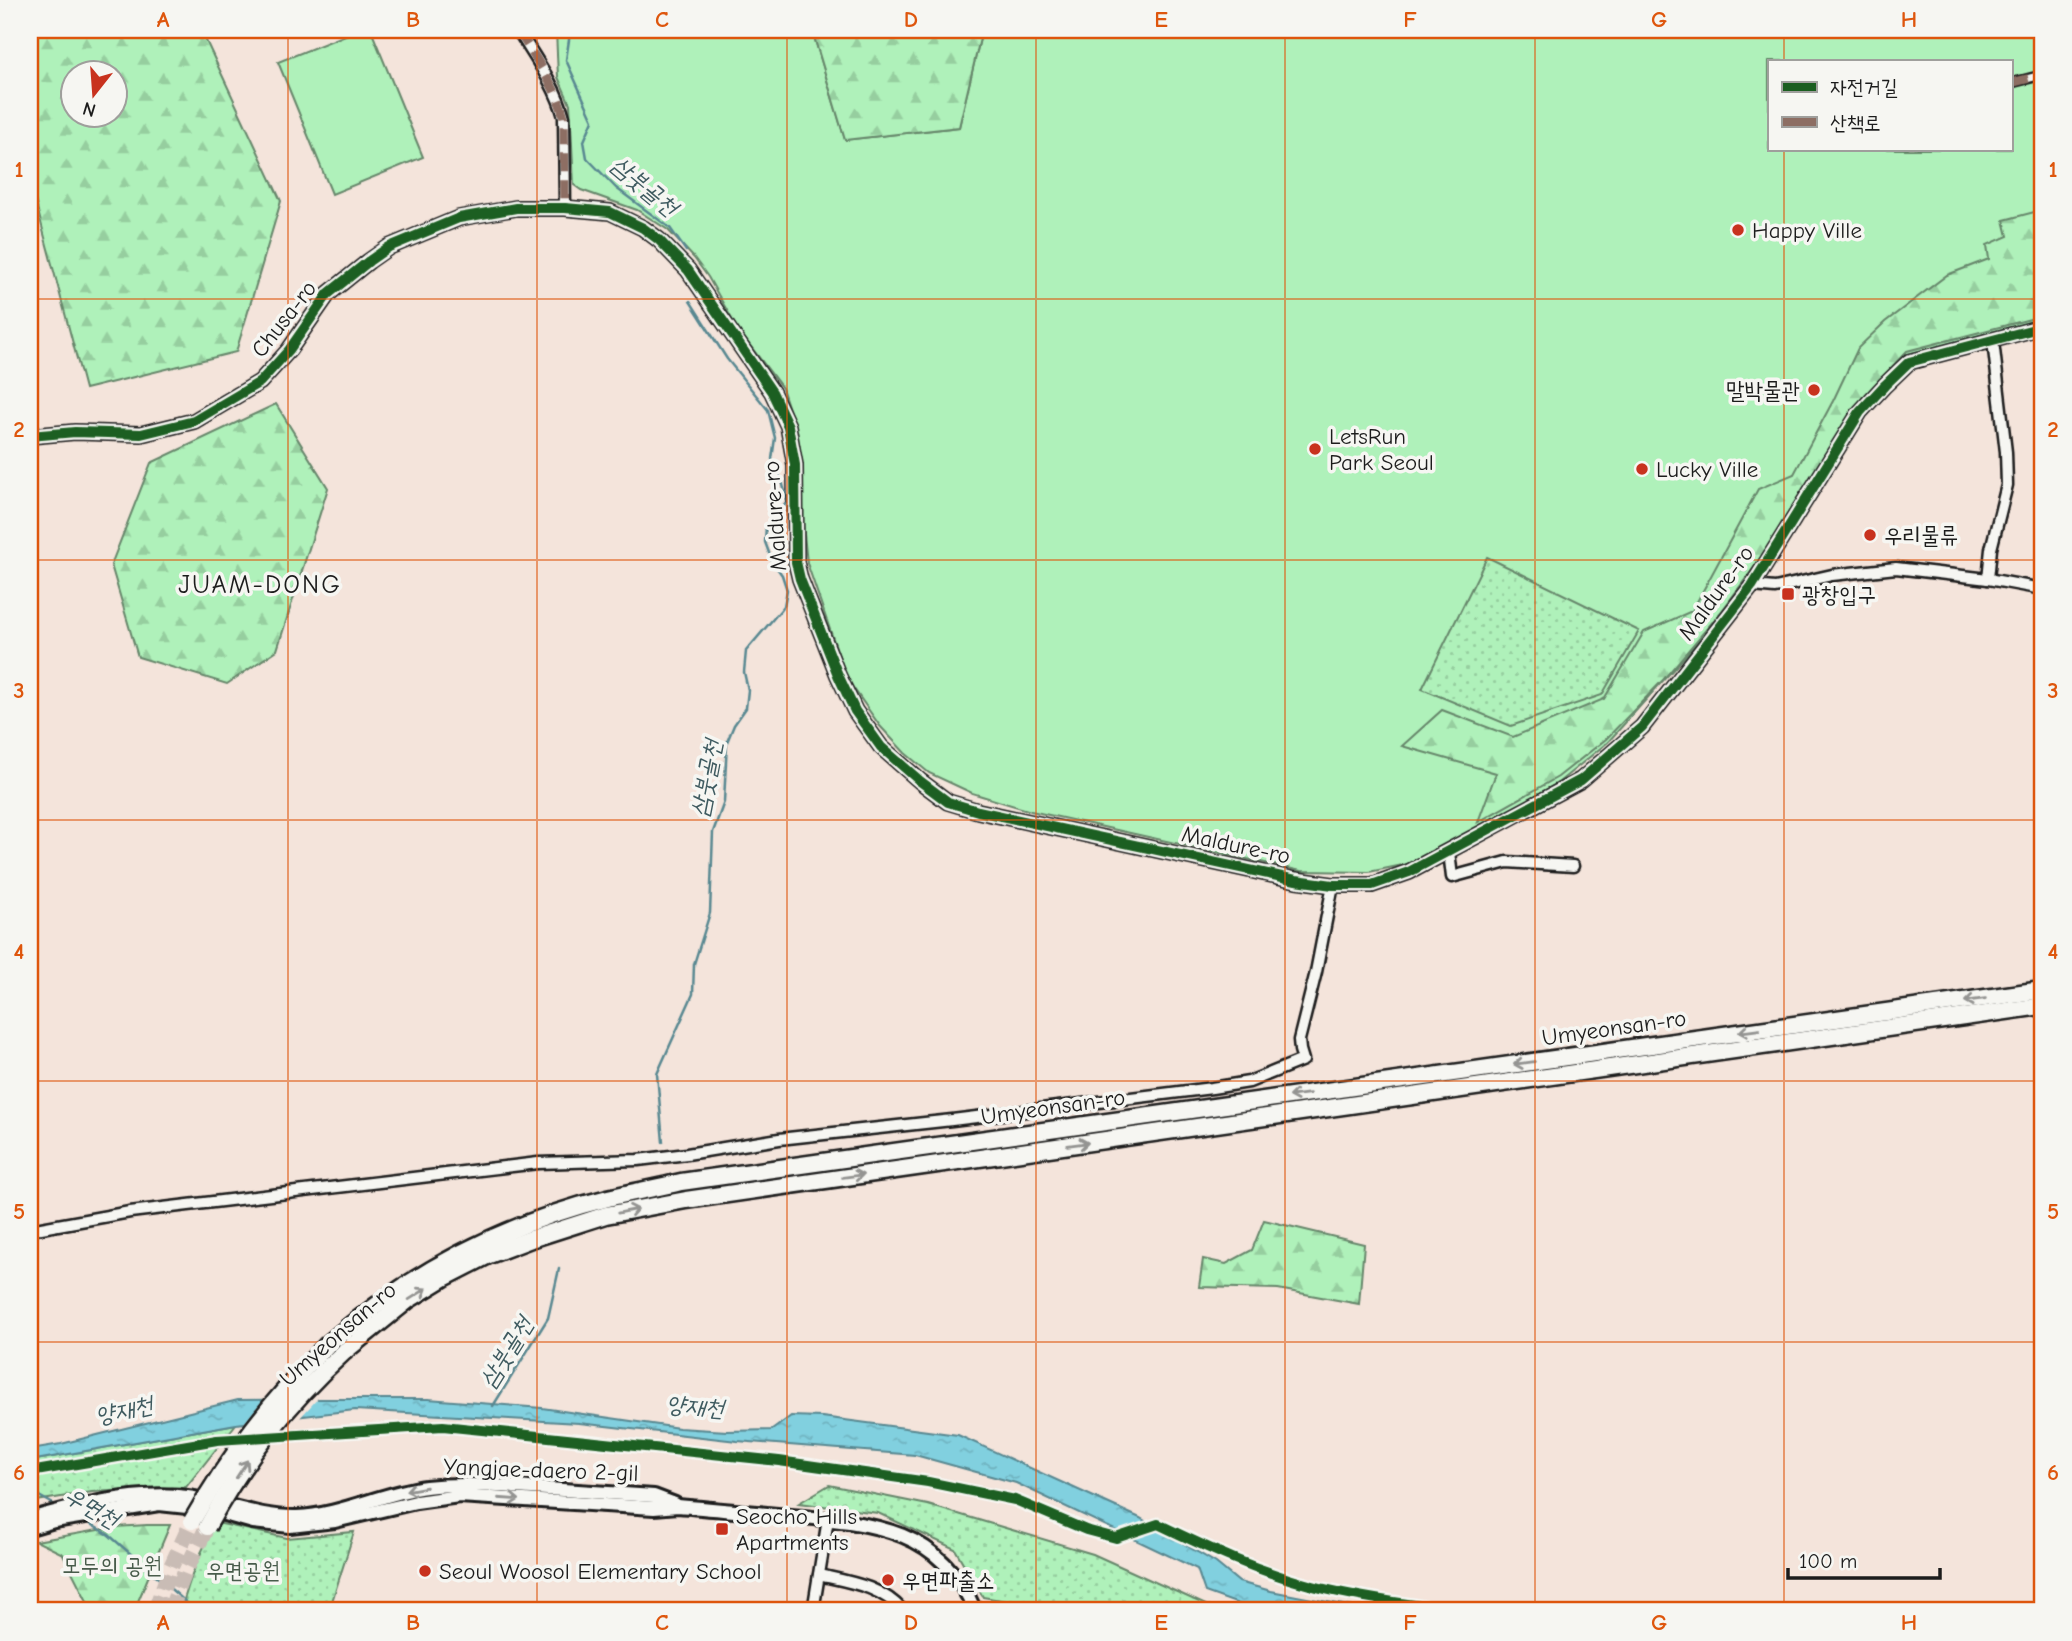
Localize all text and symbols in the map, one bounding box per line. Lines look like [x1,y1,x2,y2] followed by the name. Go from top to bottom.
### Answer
[157,6,170,33] text: A
[406,6,420,33] text: B
[655,6,669,33] text: C
[904,6,918,33] text: D
[1154,6,1168,33] text: E
[1403,6,1417,33] text: F
[1651,6,1667,33] text: G
[1901,6,1917,33] text: H
[60,60,130,130] north arrow
[1768,60,2012,150] legend
[1830,75,1898,99] text: 자전거길
[80,97,98,122] text: N
[1830,111,1881,135] text: 산책로
[606,150,686,223] water label: 삼붓골천
[14,156,24,183] text: 1
[2048,156,2058,183] text: 1
[1752,217,1862,244] place label: Happy Ville
[1730,222,1746,238] marker: Happy Ville
[246,275,322,363] street label: Chusa-ro
[1726,377,1800,404] place label: 말박물관
[1806,382,1822,398] marker: 말박물관
[13,416,25,443] text: 2
[2047,416,2059,443] text: 2
[1329,423,1434,476] place label: LetsRun Park Seoul
[1307,441,1323,457] marker: LetsRun Park Seoul
[1656,456,1758,483] place label: Lucky Ville
[758,460,792,572] street label: Maldure-ro
[1634,461,1650,477] marker: Lucky Ville
[1884,522,1958,549] place label: 우리물류
[1862,527,1878,543] marker: 우리물류
[1673,540,1759,646] street label: Maldure-ro
[178,570,342,600] district label: JUAM-DONG
[1802,581,1876,608] place label: 광창입구
[1780,586,1796,602] marker: 광창입구
[13,677,25,704] text: 3
[2047,677,2059,704] text: 3
[685,735,728,819] water label: 삼붓골천
[1179,820,1293,870] street label: Maldure-ro
[14,938,25,965] text: 4
[2048,938,2059,965] text: 4
[1964,993,1987,1006] one-way arrow
[1540,1005,1688,1051] street label: Umyeonsan-ro
[1739,1025,1761,1038] one-way arrow
[1513,1057,1536,1070] one-way arrow
[979,1084,1127,1130] street label: Umyeonsan-ro
[1288,1089,1311,1102] one-way arrow
[1066,1137,1089,1150] one-way arrow
[841,1169,864,1182] one-way arrow
[13,1198,25,1225] text: 5
[2047,1198,2059,1225] text: 5
[616,1204,639,1217] one-way arrow
[274,1276,402,1392] street label: Umyeonsan-ro
[407,1287,427,1301] one-way arrow
[474,1310,540,1392] water label: 삼붓골천
[93,1390,158,1430] water label: 양재천
[665,1390,728,1423] water label: 양재천
[443,1453,639,1487] street label: Yangjae-daero 2-gil
[13,1459,25,1486] text: 6
[235,1459,249,1479] one-way arrow
[2047,1459,2059,1486] text: 6
[60,1480,126,1535] water label: 우면천
[405,1483,428,1497] one-way arrow
[497,1493,520,1506] one-way arrow
[736,1503,857,1556] place label: Seocho Hills Apartments
[714,1521,730,1537] marker: Seocho Hills Apartments
[1788,1536,1941,1580] scale bar
[1799,1549,1857,1573] text: 100 m
[62,1552,162,1579] park label: 모두의 공원
[206,1557,280,1584] park label: 우면공원
[439,1558,761,1585] place label: Seoul Woosol Elementary School
[417,1563,433,1579] marker: Seoul Woosol Elementary School
[902,1567,995,1594] place label: 우면파출소
[880,1572,896,1588] marker: 우면파출소
[157,1609,170,1636] text: A
[406,1609,420,1636] text: B
[655,1609,669,1636] text: C
[904,1609,918,1636] text: D
[1154,1609,1168,1636] text: E
[1403,1609,1417,1636] text: F
[1651,1609,1667,1636] text: G
[1901,1609,1917,1636] text: H

